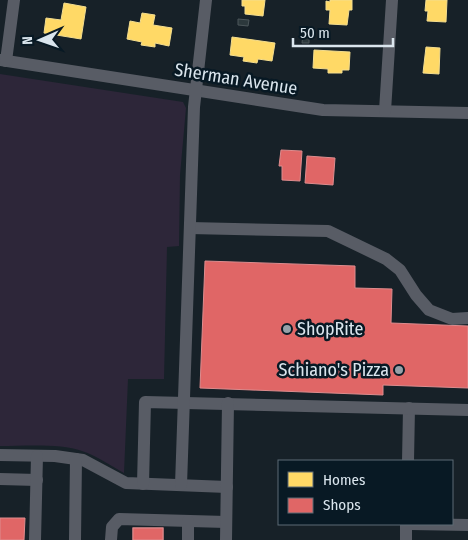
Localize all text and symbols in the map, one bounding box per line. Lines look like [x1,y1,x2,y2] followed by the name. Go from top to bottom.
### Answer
[15,15,65,65] north arrow
[293,15,393,47] scale bar
[300,24,330,42] text: 50 m
[19,36,36,45] text: N
[173,58,299,100] street label: Sherman Avenue
[297,318,363,340] place label: ShopRite
[281,323,293,335] marker: ShopRite
[279,359,389,381] place label: Schiano's Pizza
[393,364,405,376] marker: Schiano's Pizza
[278,460,453,525] legend
[323,471,365,489] text: Homes
[323,496,361,514] text: Shops

